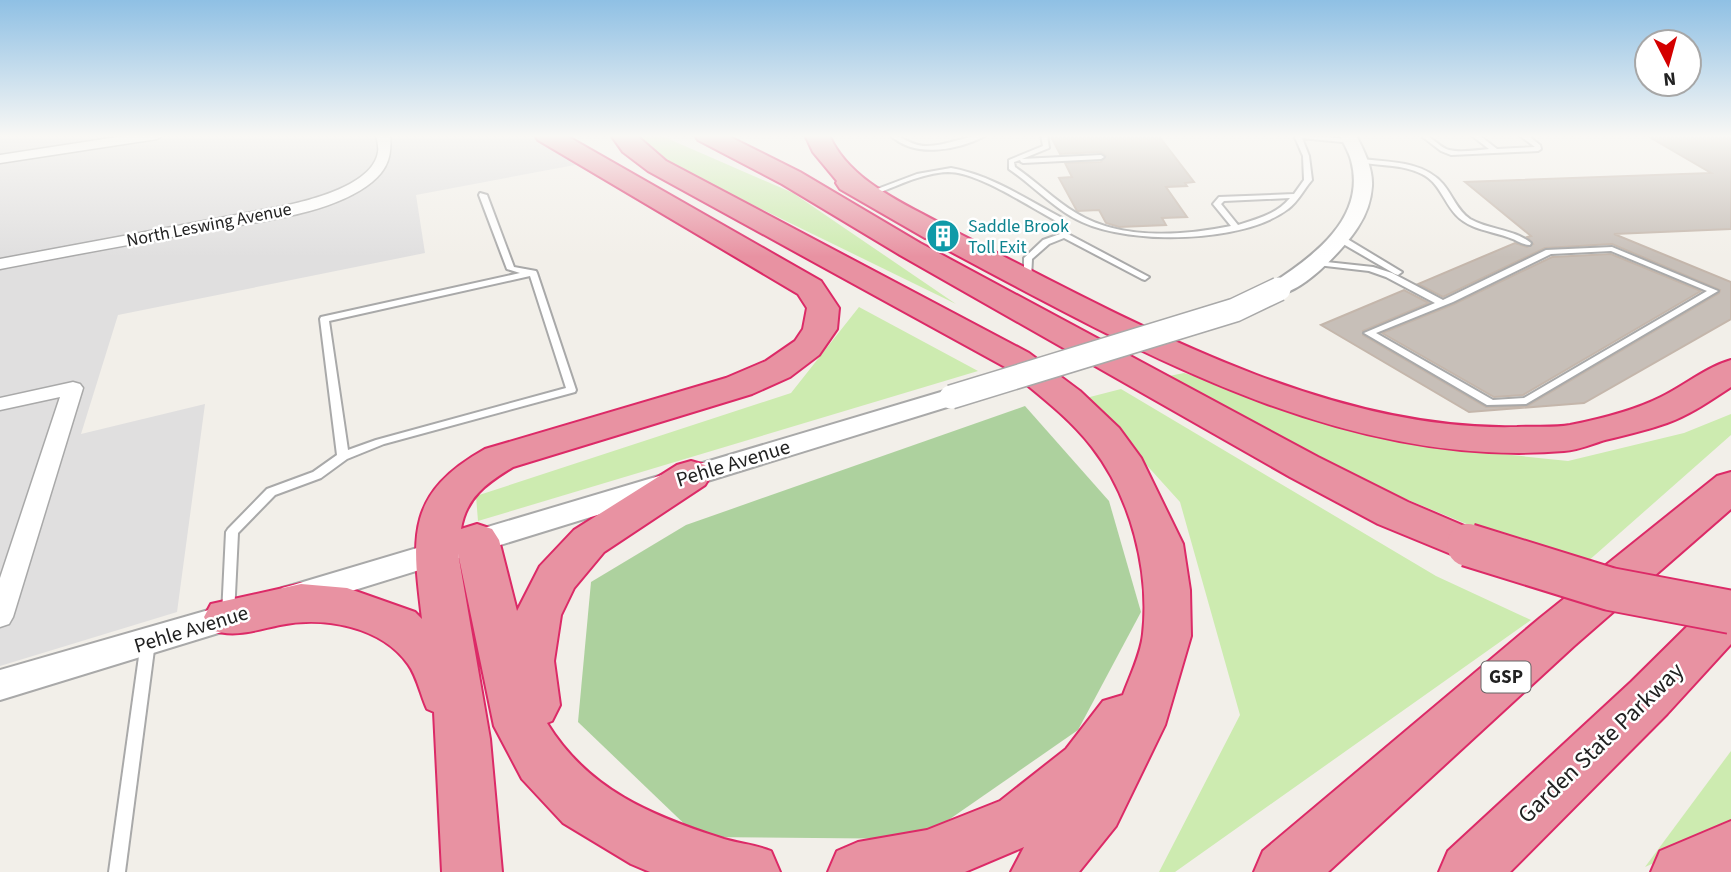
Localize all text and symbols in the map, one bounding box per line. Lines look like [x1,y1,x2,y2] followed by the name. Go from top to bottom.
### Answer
[1633,28,1703,98] north arrow
[1662,64,1677,93] text: N
[124,197,294,253] street label: North Leswing Avenue
[968,214,1069,260] place label: Saddle Brook Toll Exit
[924,217,962,255] building icon: Saddle Brook Toll Exit
[672,431,794,495] street label: Pehle Avenue
[130,597,252,661] street label: Pehle Avenue
[1510,654,1692,832] street label: Garden State Parkway
[1482,662,1530,692] road number: GSP

